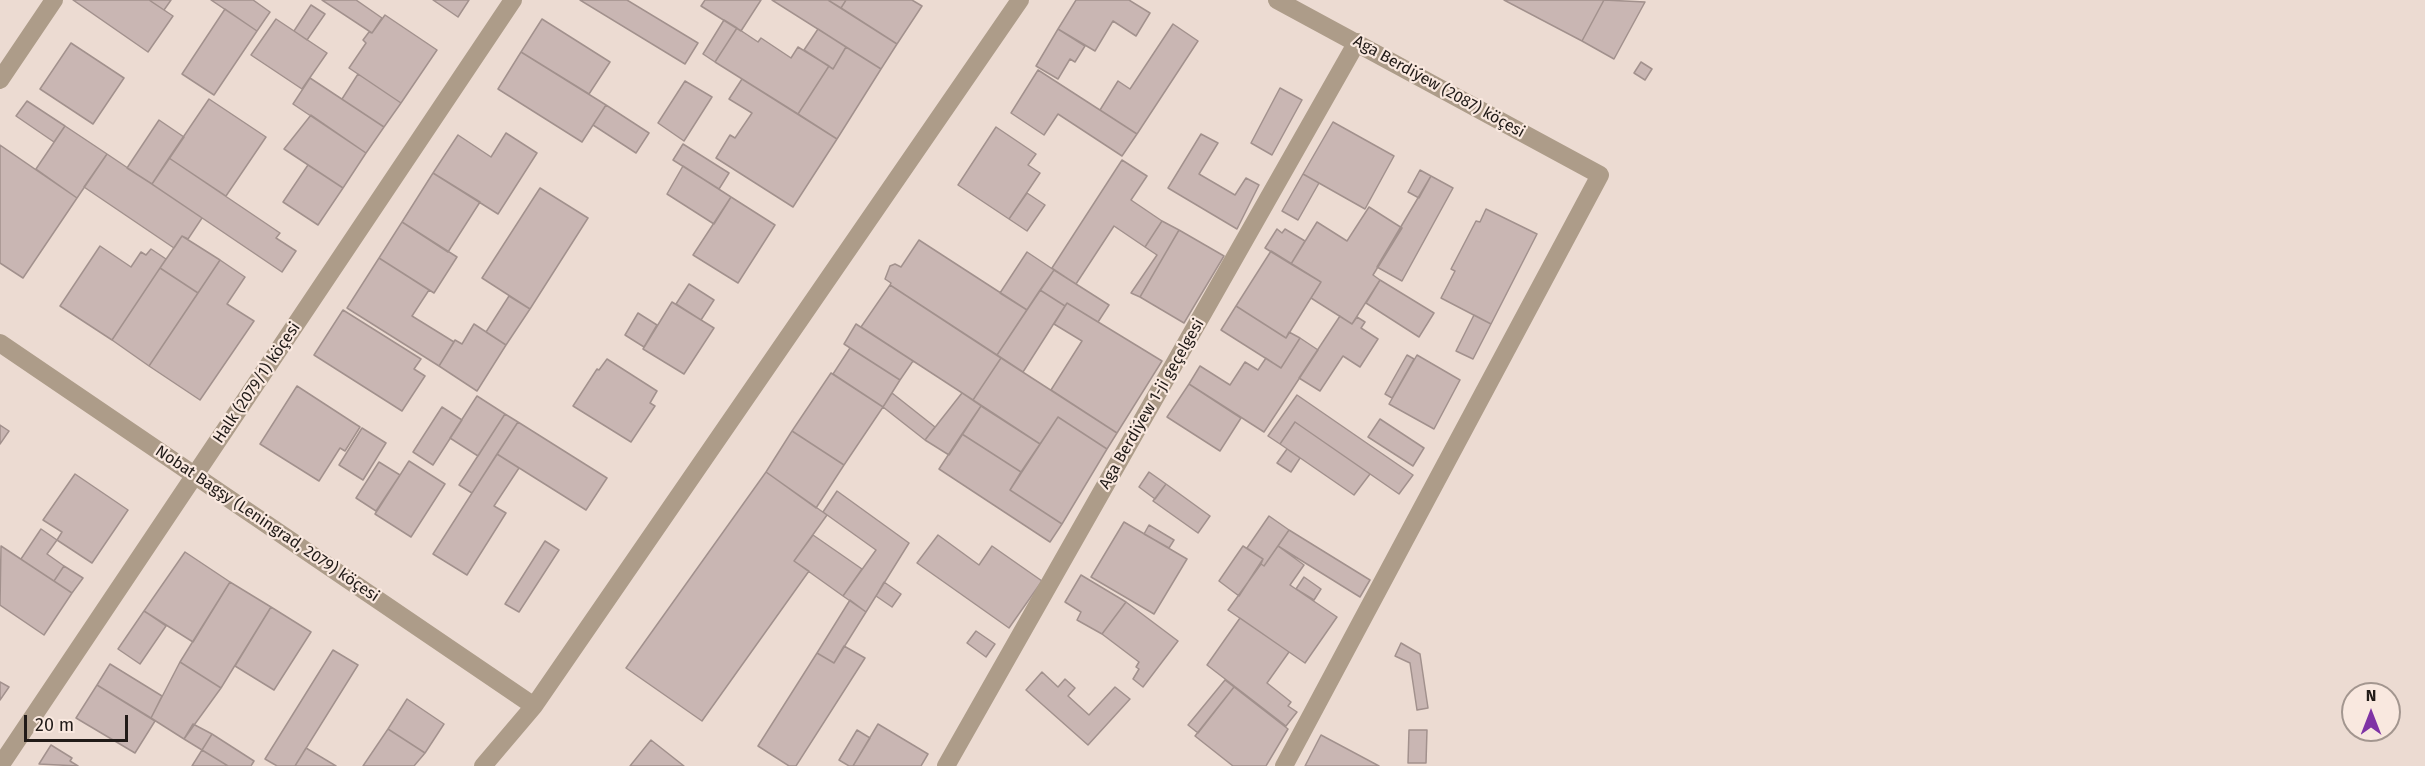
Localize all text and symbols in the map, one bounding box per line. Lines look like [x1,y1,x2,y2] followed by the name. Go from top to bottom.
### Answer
[1350,32,1528,142] street label: Aga Berdiýew (2087) köçesi
[1095,315,1209,493] street label: Aga Berdiýew 1-ji geçelgesi
[209,319,305,447] street label: Halk (2079/1) köçesi
[151,442,383,606] street label: Nobat Bagşy (Leningrad, 2079) köçesi
[2341,682,2401,742] north arrow
[2366,686,2376,705] text: N
[27,703,130,741] scale bar
[35,714,74,736] text: 20 m

